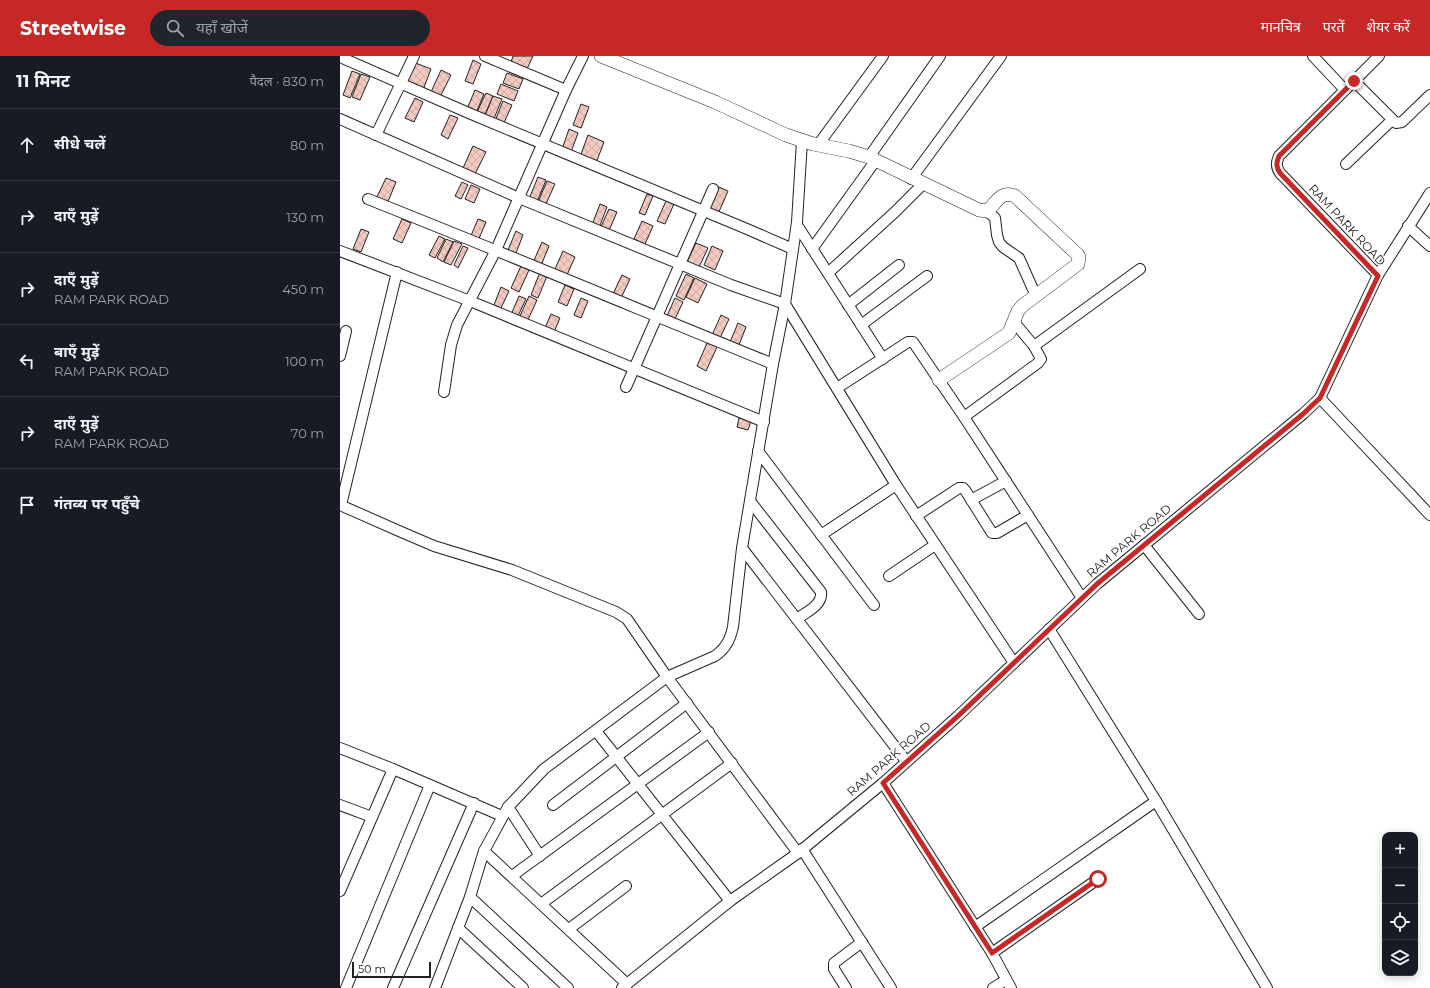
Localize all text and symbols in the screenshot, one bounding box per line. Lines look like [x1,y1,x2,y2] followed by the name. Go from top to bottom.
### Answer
[150,10,430,46] search box
[20,17,126,40] text: Streetwise
[164,17,186,39] icon: search
[196,18,248,37] text: यहाँ खोजें
[1261,18,1301,36] text: मानचित्र
[1323,18,1344,36] text: परतें
[1366,18,1410,36] text: शेयर करें
[16,71,70,91] text: 11 मिनट
[1345,72,1363,90] route end
[249,73,324,89] text: पैदल · 830 m
[16,134,38,156] icon: ahead
[54,134,106,153] text: सीधे चलें
[290,137,324,153] text: 80 m
[1306,181,1389,269] street label: RAM PARK ROAD
[16,206,38,228] icon: right
[54,206,99,225] text: दाएँ मुड़ें
[286,209,324,225] text: 130 m
[54,270,99,289] text: दाएँ मुड़ें
[16,278,38,300] icon: right
[282,281,324,297] text: 450 m
[54,291,169,307] text: RAM PARK ROAD
[54,342,99,361] text: बाएँ मुड़ें
[16,350,38,372] icon: left
[285,353,324,369] text: 100 m
[54,363,169,379] text: RAM PARK ROAD
[54,414,99,433] text: दाएँ मुड़ें
[16,422,38,444] icon: right
[291,425,324,441] text: 70 m
[54,435,169,451] text: RAM PARK ROAD
[16,494,38,516] icon: arrive
[54,494,140,513] text: गंतव्य पर पहुँचे
[1083,501,1174,580] street label: RAM PARK ROAD
[844,718,934,799] street label: RAM PARK ROAD
[1382,832,1418,976] map controls
[1382,832,1418,868] button: +
[1382,868,1418,904] button: −
[1089,870,1107,888] route start
[1382,904,1418,940] button: locate
[1382,940,1418,976] button: layers
[352,960,431,979] scale bar
[358,962,386,976] text: 50 m

